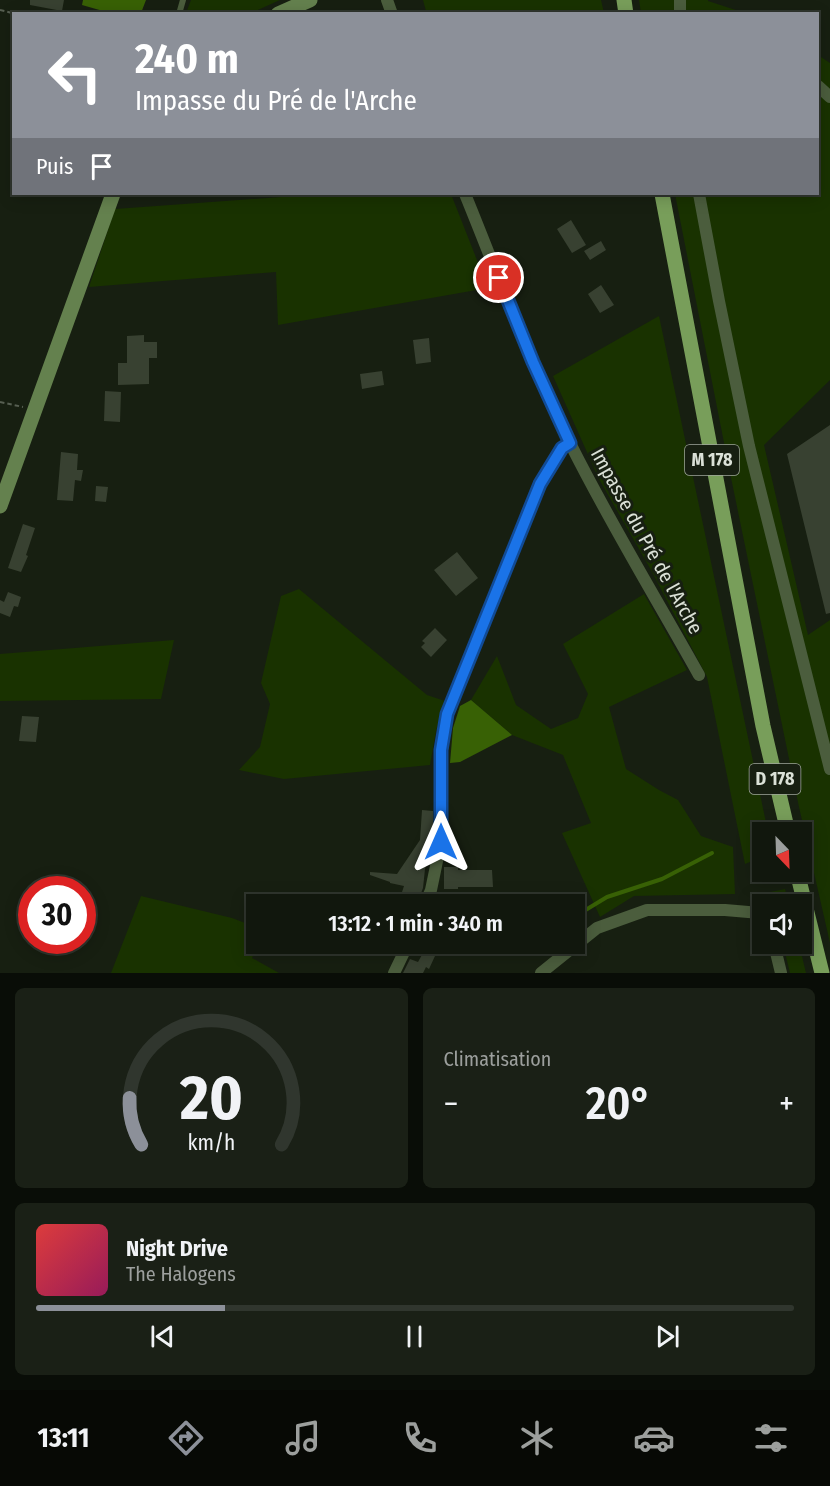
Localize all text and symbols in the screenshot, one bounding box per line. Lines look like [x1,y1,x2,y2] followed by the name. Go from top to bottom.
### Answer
[135,34,239,84] text: 240 m
[36,36,114,114] icon: left
[135,85,417,117] text: Impasse du Pré de l'Arche
[85,150,118,183] icon: arrive
[36,153,73,180] text: Puis
[473,252,524,303] pin
[482,261,515,294] icon: arrive
[586,444,708,638] street label: Impasse du Pré de l'Arche
[685,445,739,475] road number: M 178
[750,764,800,794] road number: D 178
[409,810,473,874] position arrow
[752,822,812,882] north arrow
[752,822,812,954] map controls
[18,876,96,954] speed limit sign: 30
[752,894,812,954] button: sound
[328,910,503,937] text: 13:12 · 1 min · 340 m
[444,1047,551,1071] text: Climatisation
[179,1061,243,1136] text: 20
[586,1077,652,1131] text: 20°
[444,1084,458,1124] text: −
[779,1084,794,1124] text: +
[187,1130,235,1156] text: km/h
[126,1235,228,1262] text: Night Drive
[126,1262,236,1286] text: The Halogens
[146,1320,179,1353] icon: previous
[398,1320,431,1353] icon: pause
[651,1320,684,1353] icon: next
[165,1417,207,1459] icon: directions
[282,1417,324,1459] icon: music
[399,1417,441,1459] icon: phone
[516,1417,558,1459] icon: climate
[633,1417,675,1459] icon: car
[750,1417,792,1459] icon: filters
[38,1422,89,1454] text: 13:11

